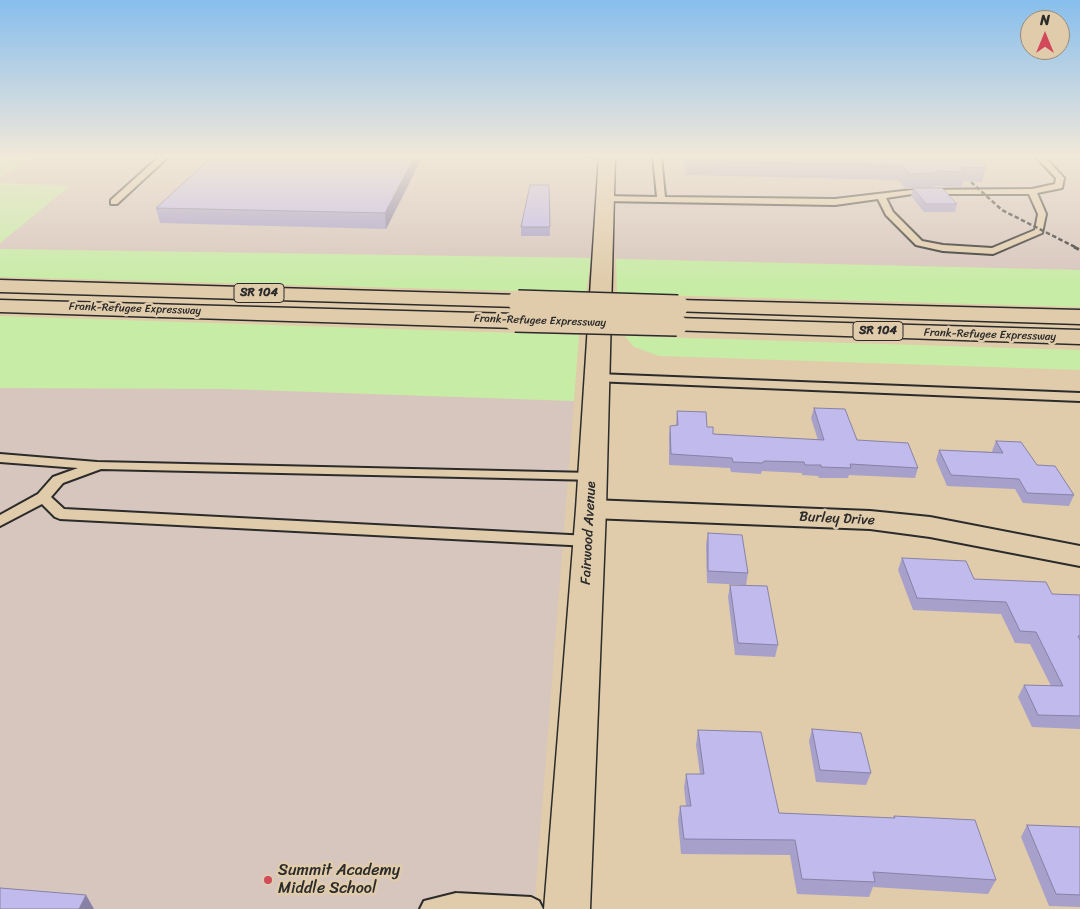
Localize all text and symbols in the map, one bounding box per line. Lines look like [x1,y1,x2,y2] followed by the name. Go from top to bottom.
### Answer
[1040,8,1050,33] text: N
[1020,10,1070,60] north arrow
[234,284,284,302] road number: SR 104
[69,300,201,318] street label: Frank-Refugee Expressway
[474,312,606,330] street label: Frank-Refugee Expressway
[853,322,903,341] road number: SR 104
[924,326,1056,344] street label: Frank-Refugee Expressway
[578,481,600,585] street label: Fairwood Avenue
[799,509,875,529] street label: Burley Drive
[278,861,400,899] place label: Summit Academy Middle School
[262,874,274,886] marker: Summit Academy Middle School

